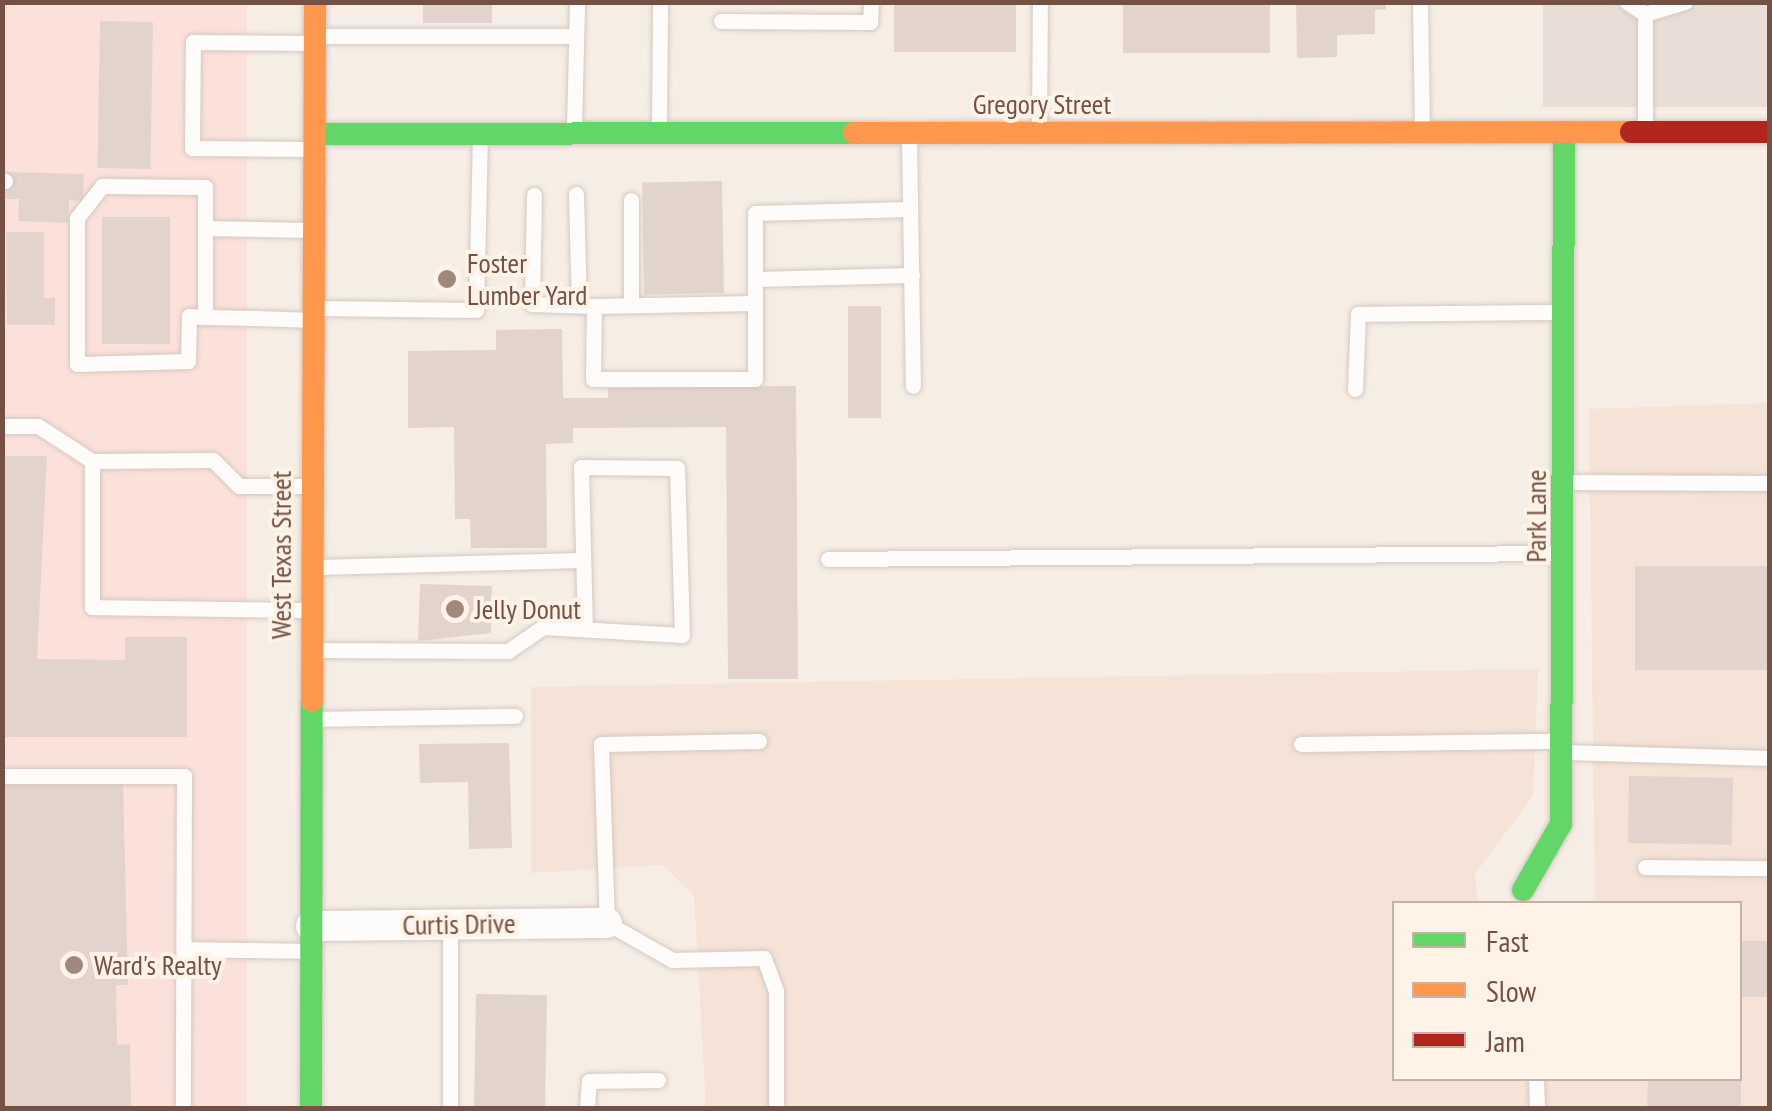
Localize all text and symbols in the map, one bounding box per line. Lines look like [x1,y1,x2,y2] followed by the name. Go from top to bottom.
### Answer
[972,87,1112,121] street label: Gregory Street
[467,246,588,312] place label: Foster Lumber Yard
[436,268,458,290] marker: Foster Lumber Yard
[1519,469,1553,563] street label: Park Lane
[264,470,298,640] street label: West Texas Street
[475,592,582,626] place label: Jelly Donut
[444,598,466,620] marker: Jelly Donut
[1392,901,1742,1081] legend
[402,906,516,942] street label: Curtis Drive
[1486,921,1529,960] text: Fast
[94,948,222,982] place label: Ward's Realty
[63,954,85,976] marker: Ward's Realty
[1486,971,1536,1010] text: Slow
[1486,1021,1525,1060] text: Jam

